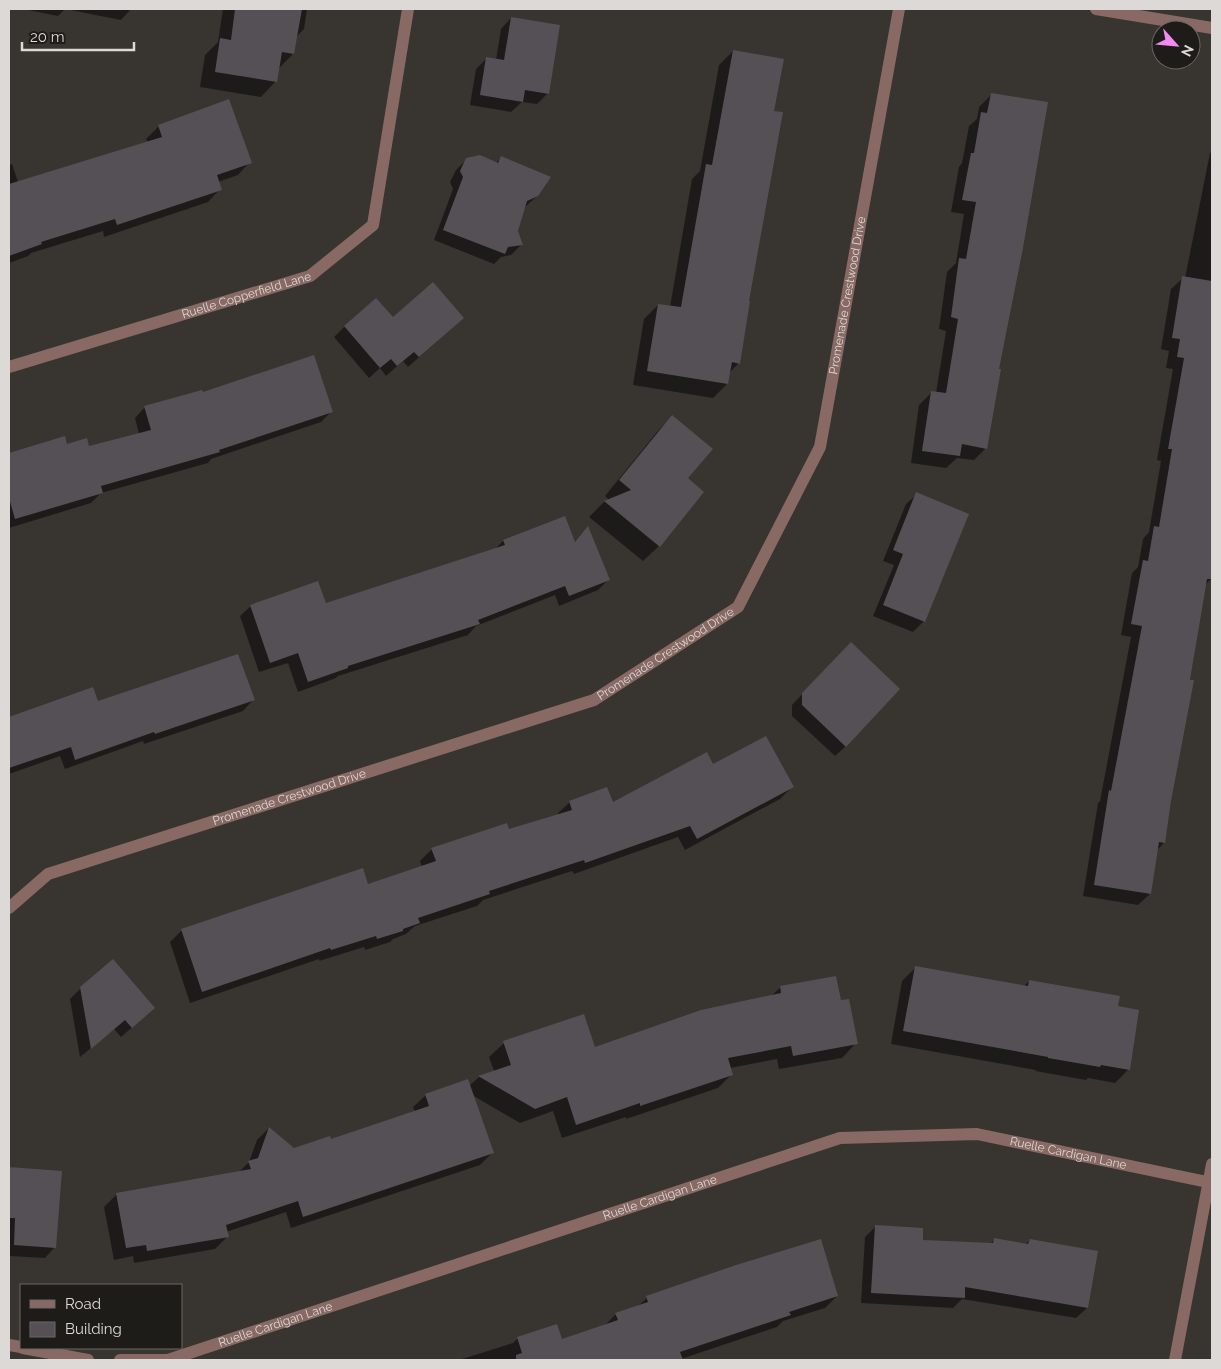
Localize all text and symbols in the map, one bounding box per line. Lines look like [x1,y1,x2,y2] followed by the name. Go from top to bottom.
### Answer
[22,20,135,52] scale bar
[1151,20,1201,70] north arrow
[30,28,65,46] text: 20 m
[1178,43,1197,59] text: N
[826,215,868,375] street label: Promenade Crestwood Drive
[180,269,313,321] street label: Ruelle Copperfield Lane
[595,604,737,703] street label: Promenade Crestwood Drive
[211,766,368,828] street label: Promenade Crestwood Drive
[1009,1134,1128,1172] street label: Ruelle Cardigan Lane
[601,1172,719,1223] street label: Ruelle Cardigan Lane
[20,1284,182,1349] legend
[65,1295,101,1313] text: Road
[217,1299,334,1350] street label: Ruelle Cardigan Lane
[65,1320,122,1338] text: Building

